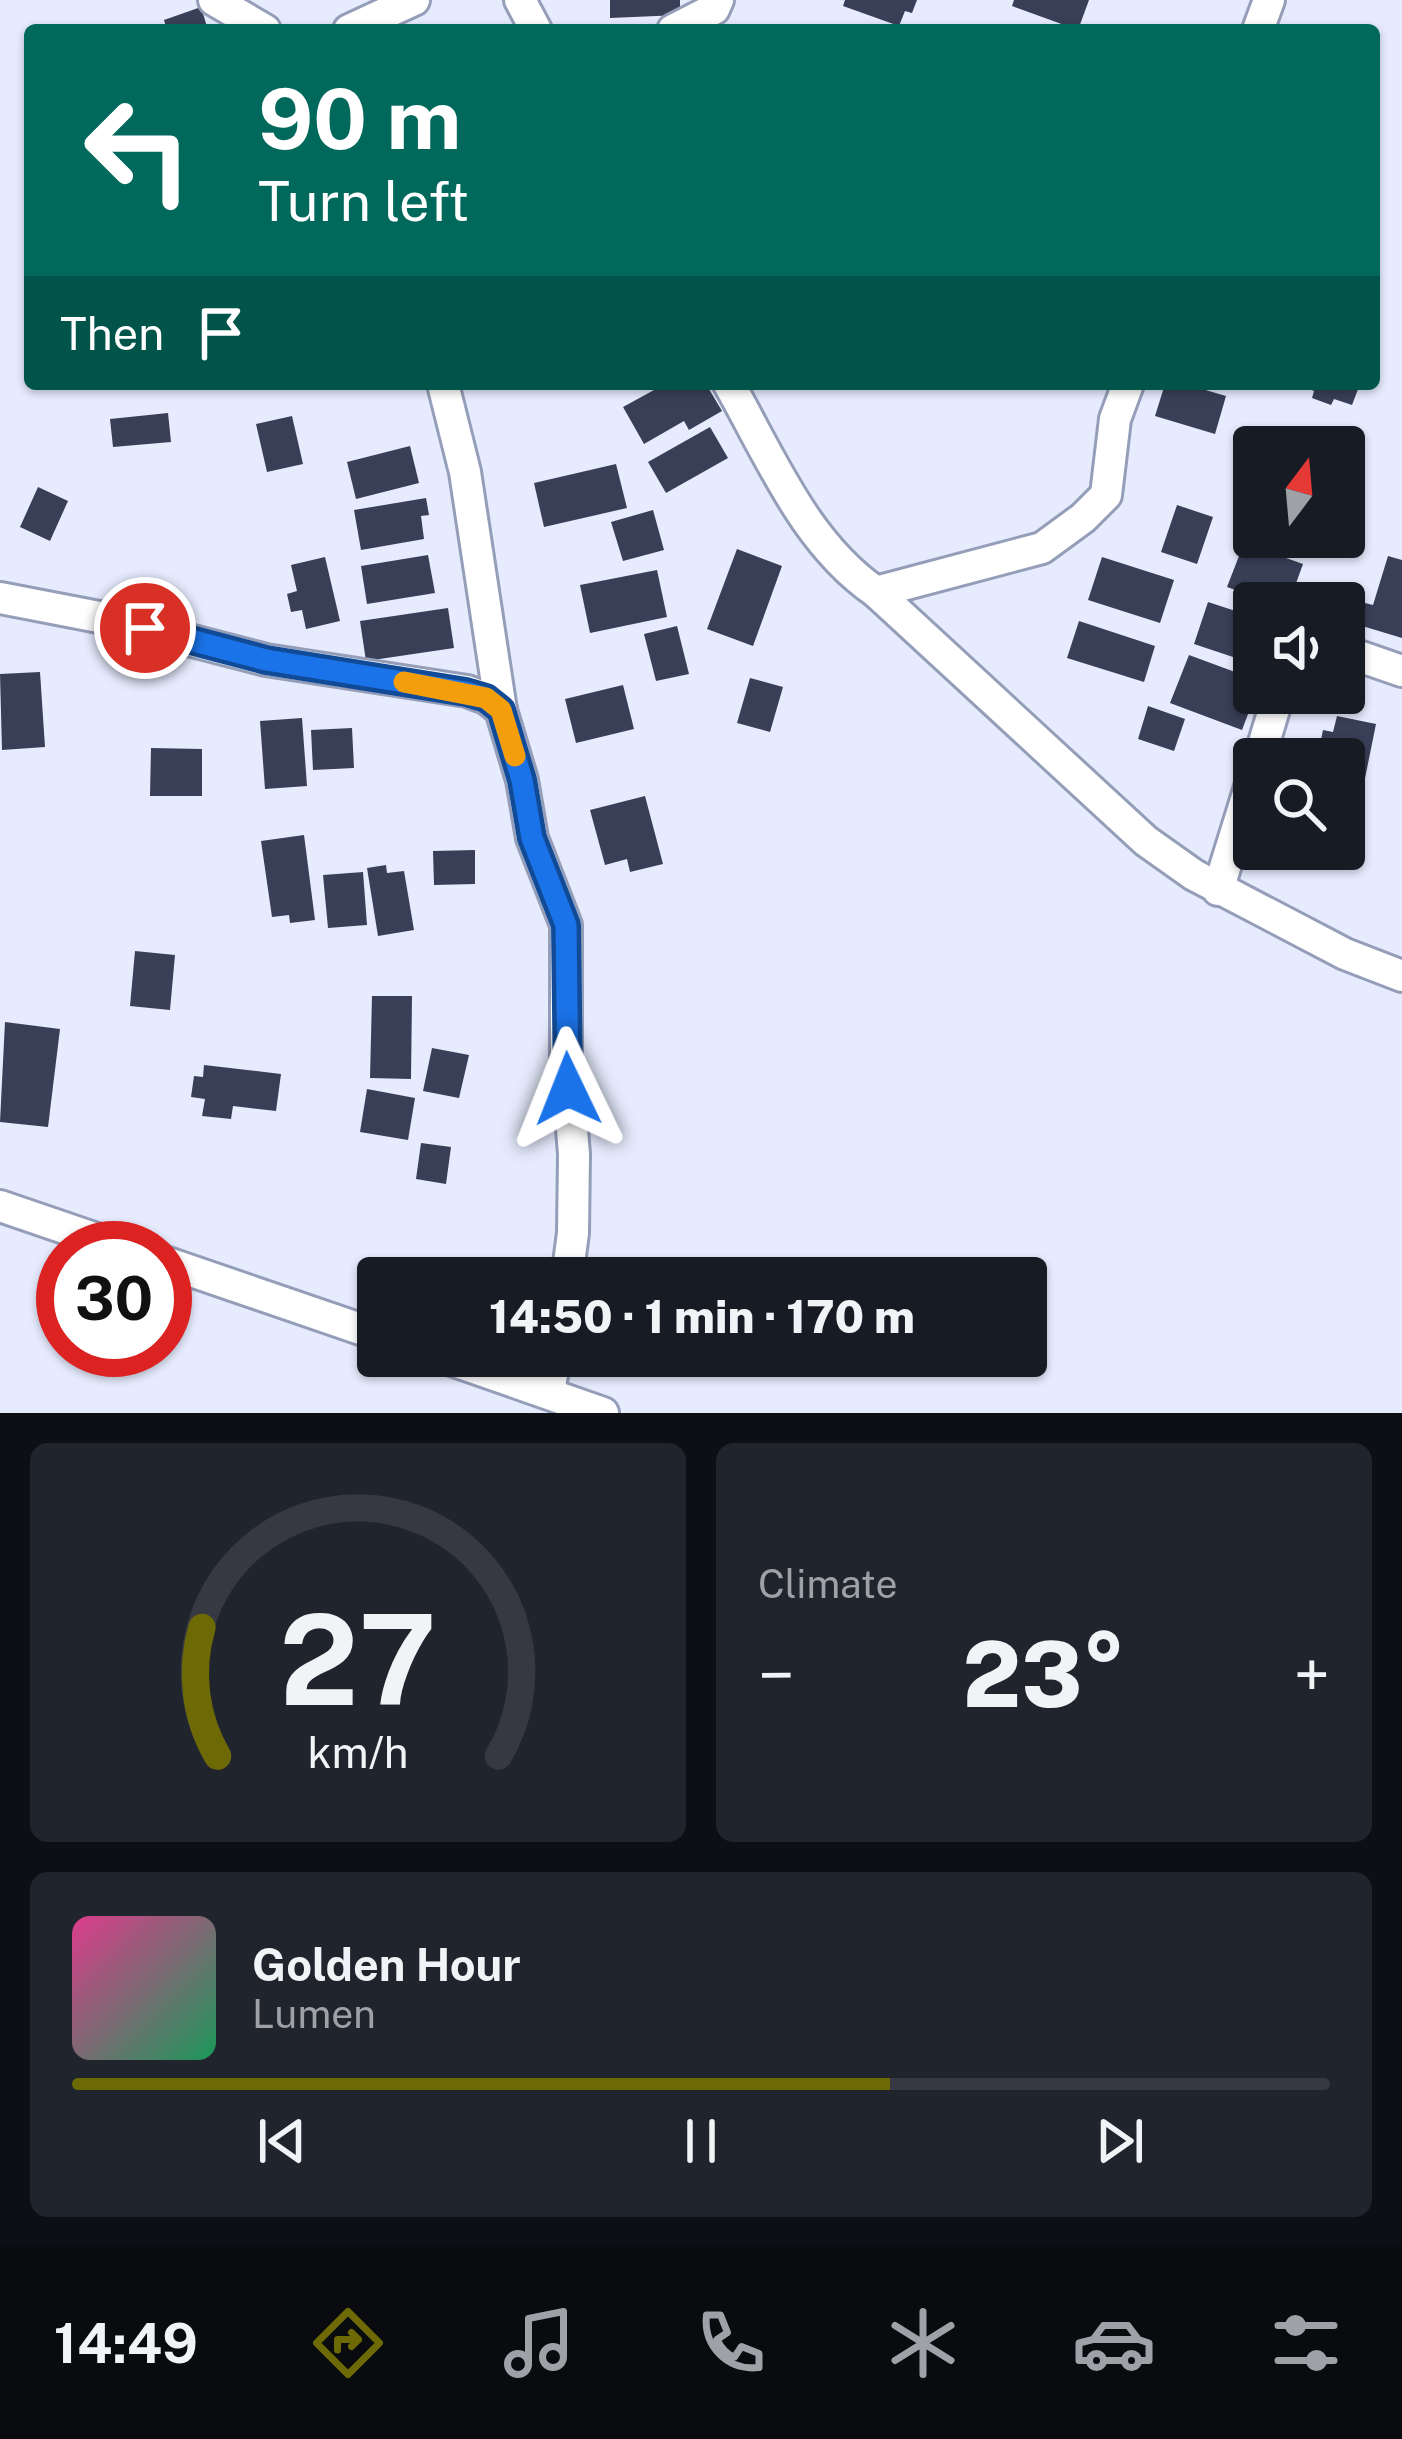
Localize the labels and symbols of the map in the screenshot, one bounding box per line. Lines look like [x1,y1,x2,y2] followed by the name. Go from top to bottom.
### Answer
[1233,426,1365,558] north arrow
[94,577,196,679] pin
[505,1026,631,1152] position arrow
[36,1221,192,1377] speed limit sign: 30

